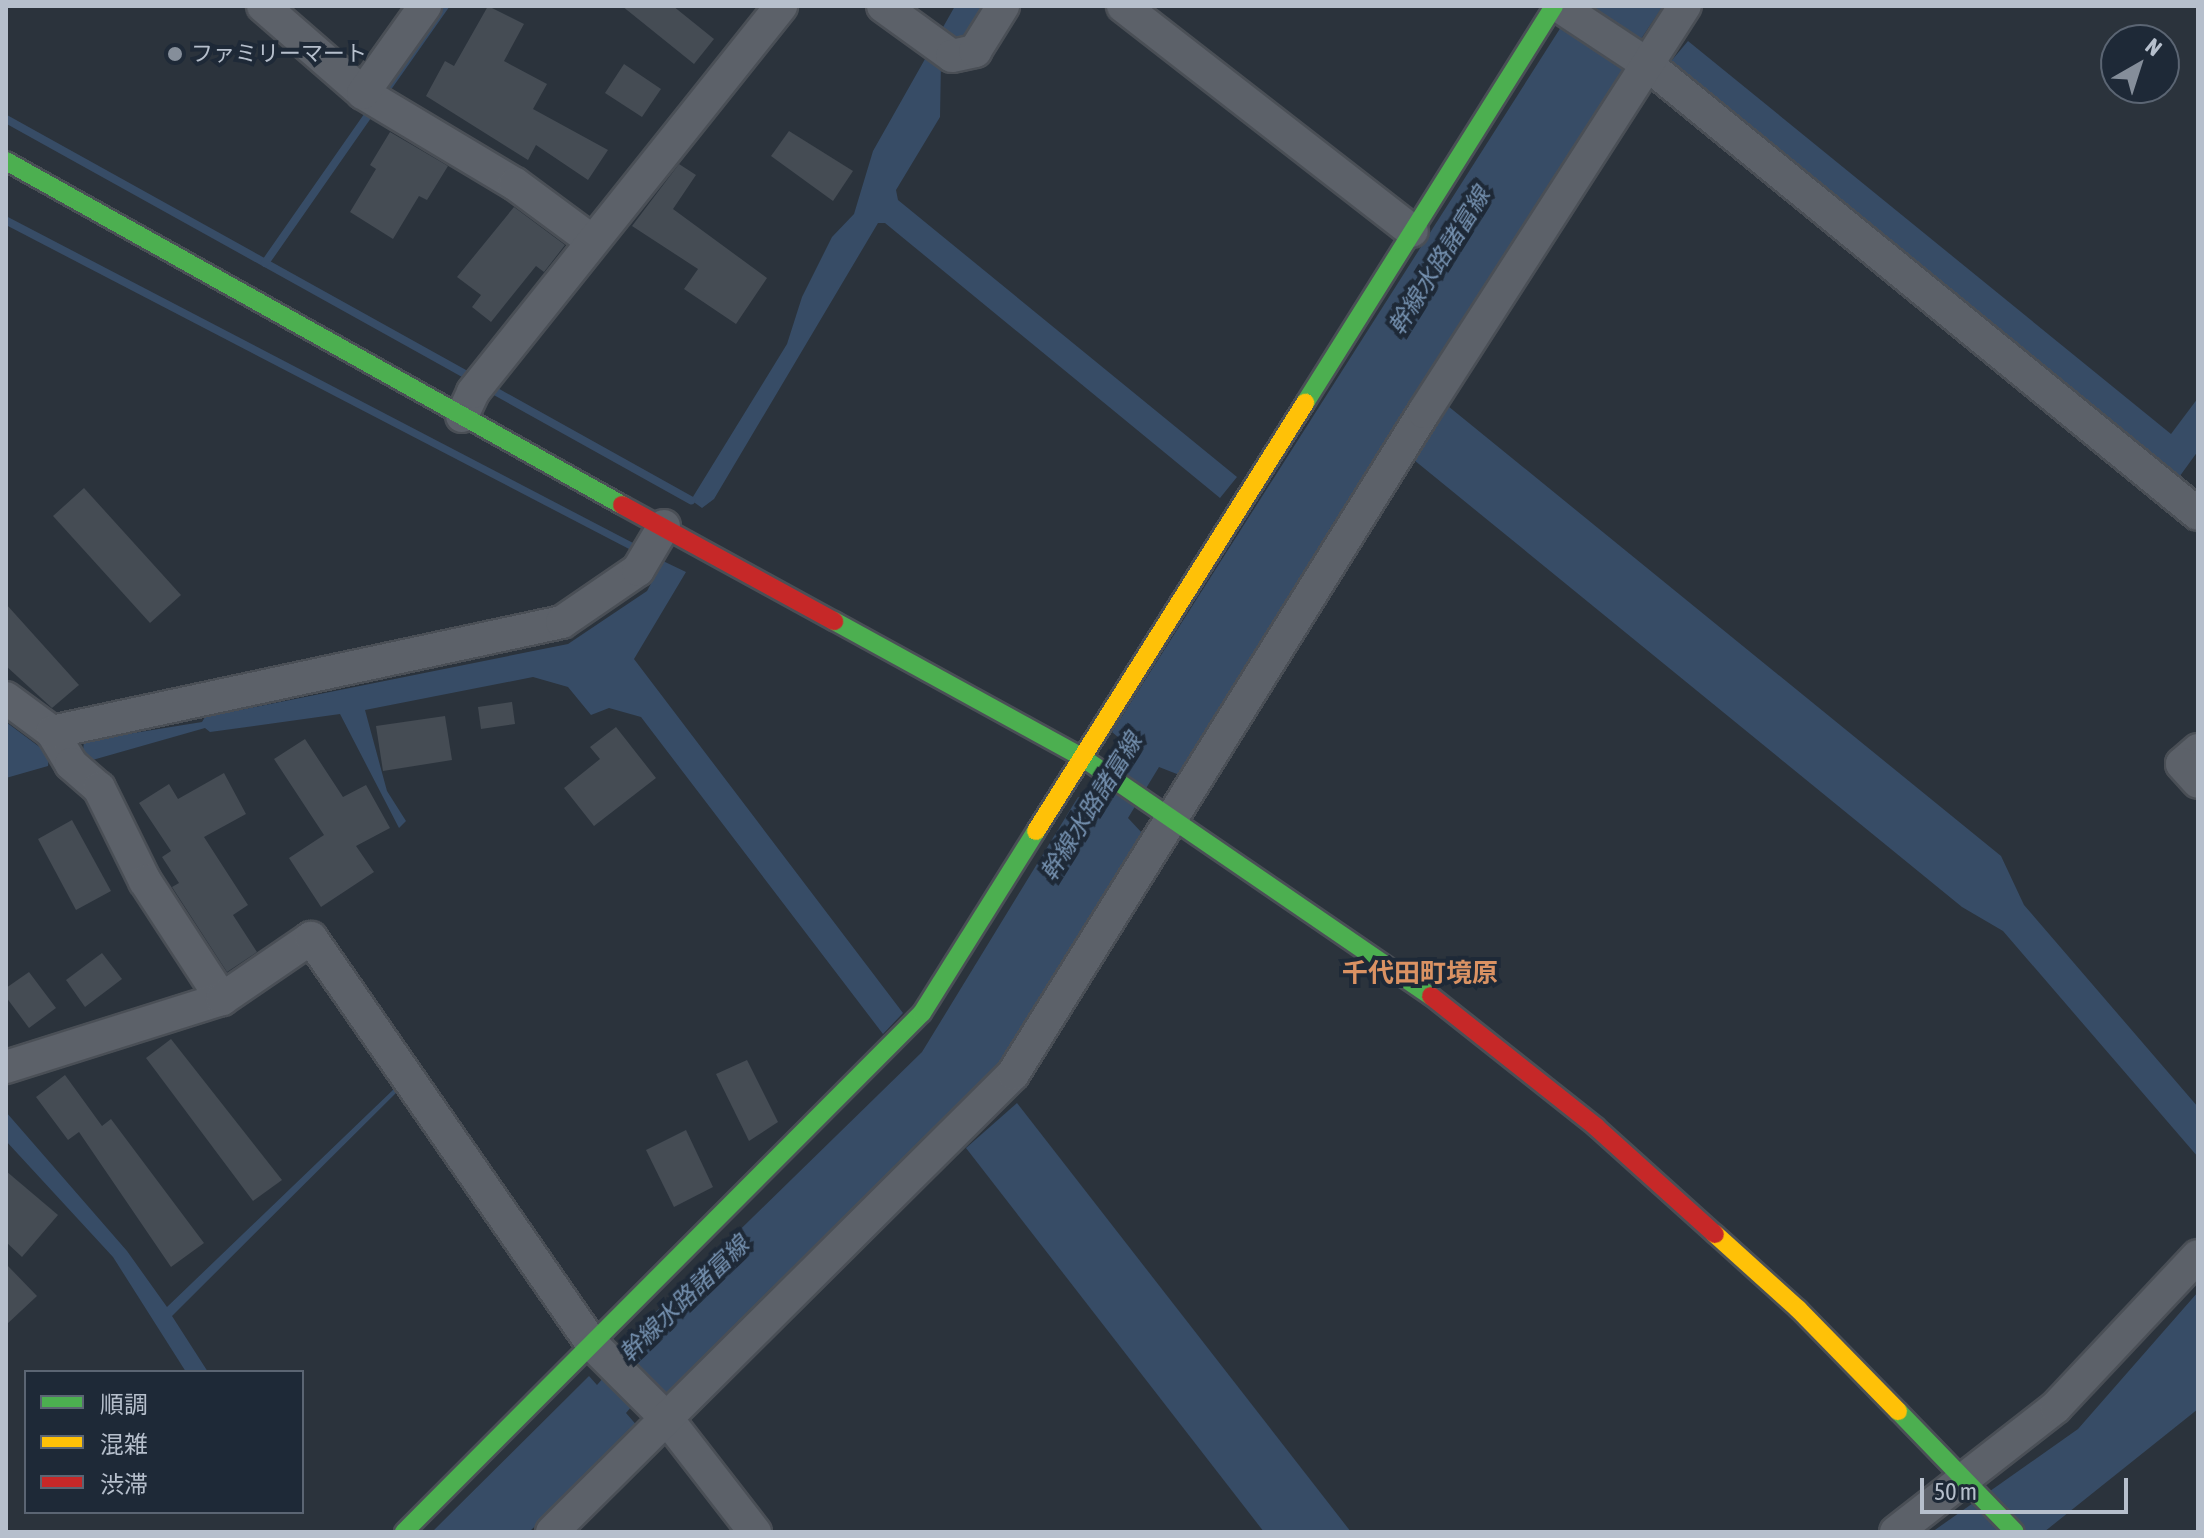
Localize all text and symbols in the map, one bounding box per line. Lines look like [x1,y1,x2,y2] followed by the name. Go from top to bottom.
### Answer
[2100,24,2180,104] north arrow
[2141,33,2167,61] text: N
[191,41,367,67] place label: ファミリーマート
[166,45,184,63] marker: ファミリーマート
[1382,182,1496,340] water label: 幹線水路諸富線
[1034,728,1148,886] water label: 幹線水路諸富線
[1342,958,1498,990] district label: 千代田町境原
[614,1230,754,1368] water label: 幹線水路諸富線
[24,1370,304,1514] legend
[100,1391,148,1418] text: 順調
[100,1431,148,1458] text: 混雑
[1924,1462,2132,1512] scale bar
[100,1471,148,1498] text: 渋滞
[1934,1478,1977,1505] text: 50 m

